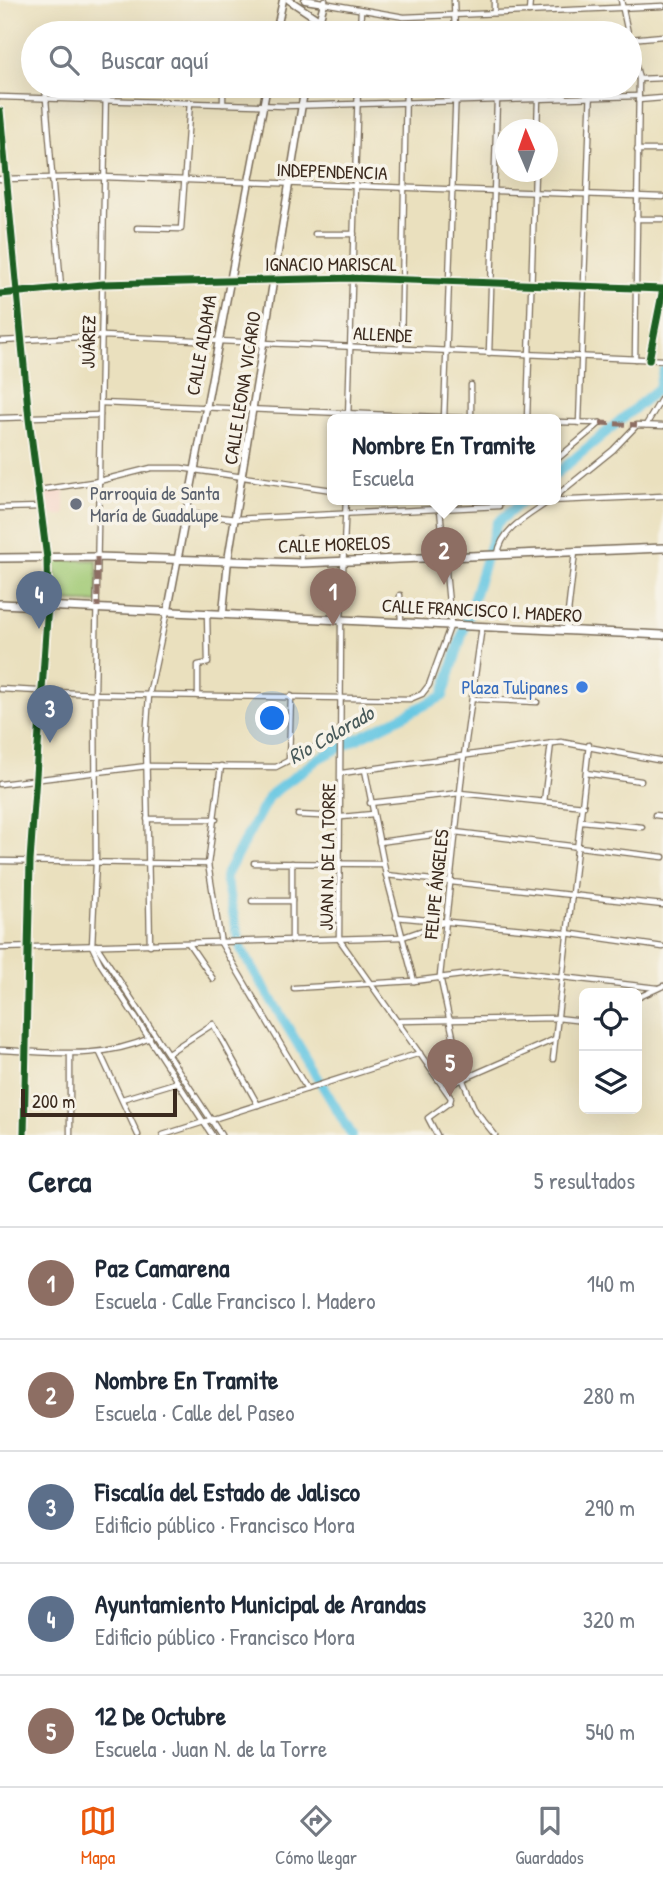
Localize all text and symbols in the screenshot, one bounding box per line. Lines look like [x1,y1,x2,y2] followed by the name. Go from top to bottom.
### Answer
[21,21,642,98] search box
[45,41,83,79] icon: search
[101,42,209,77] text: Buscar aquí
[495,119,558,182] north arrow
[276,156,388,186] street label: INDEPENDENCIA
[265,251,397,277] street label: IGNACIO MARISCAL
[179,293,223,397] street label: CALLE ALDAMA
[217,309,267,467] street label: CALLE LEONA VICARIO
[75,315,101,369] street label: JUÁREZ
[353,319,414,349] street label: ALLENDE
[327,414,561,505] popup
[352,427,536,462] text: Nombre En Tramite
[352,462,414,493] text: Escuela
[90,480,220,528] place label: Parroquia de Santa María de Guadalupe
[68,496,84,512] marker: Parroquia de Santa María de Guadalupe
[421,527,467,585] pin: 2
[278,529,391,559] street label: CALLE MORELOS
[310,568,356,626] pin: 1
[16,571,62,629] pin: 4
[381,592,583,628] street label: CALLE FRANCISCO I. MADERO
[462,674,568,700] place label: Plaza Tulipanes
[574,679,590,695] marker: Plaza Tulipanes
[27,685,73,743] pin: 3
[283,698,380,771] water label: Rio Colorado
[255,701,289,735] your location
[313,782,341,931] street label: JUAN N. DE LA TORRE
[417,828,455,941] street label: FELIPE ÁNGELES
[579,988,642,1114] map controls
[579,988,642,1051] button: locate
[427,1039,473,1097] pin: 5
[579,1051,642,1114] button: layers
[21,1086,177,1118] scale bar
[32,1088,75,1114] text: 200 m
[28,1161,91,1201] text: Cerca
[534,1165,635,1196] text: 5 resultados
[95,1250,229,1285] text: Paz Camarena
[47,1268,55,1299] text: 1
[587,1268,635,1299] text: 140 m
[95,1285,375,1316] text: Escuela · Calle Francisco I. Madero
[95,1362,278,1397] text: Nombre En Tramite
[46,1380,56,1411] text: 2
[583,1380,635,1411] text: 280 m
[95,1397,294,1428] text: Escuela · Calle del Paseo
[95,1474,360,1509] text: Fiscalía del Estado de Jalisco
[46,1492,56,1523] text: 3
[585,1492,635,1523] text: 290 m
[95,1509,354,1540] text: Edificio público · Francisco Mora
[95,1586,426,1621] text: Ayuntamiento Municipal de Arandas
[47,1604,55,1635] text: 4
[583,1604,635,1635] text: 320 m
[95,1621,354,1652] text: Edificio público · Francisco Mora
[95,1698,226,1733] text: 12 De Octubre
[46,1716,56,1747] text: 5
[585,1716,635,1747] text: 540 m
[95,1733,327,1764] text: Escuela · Juan N. de la Torre
[79,1802,117,1870] tab: Mapa
[275,1802,357,1870] tab: Cómo llegar
[515,1802,584,1870] tab: Guardados

